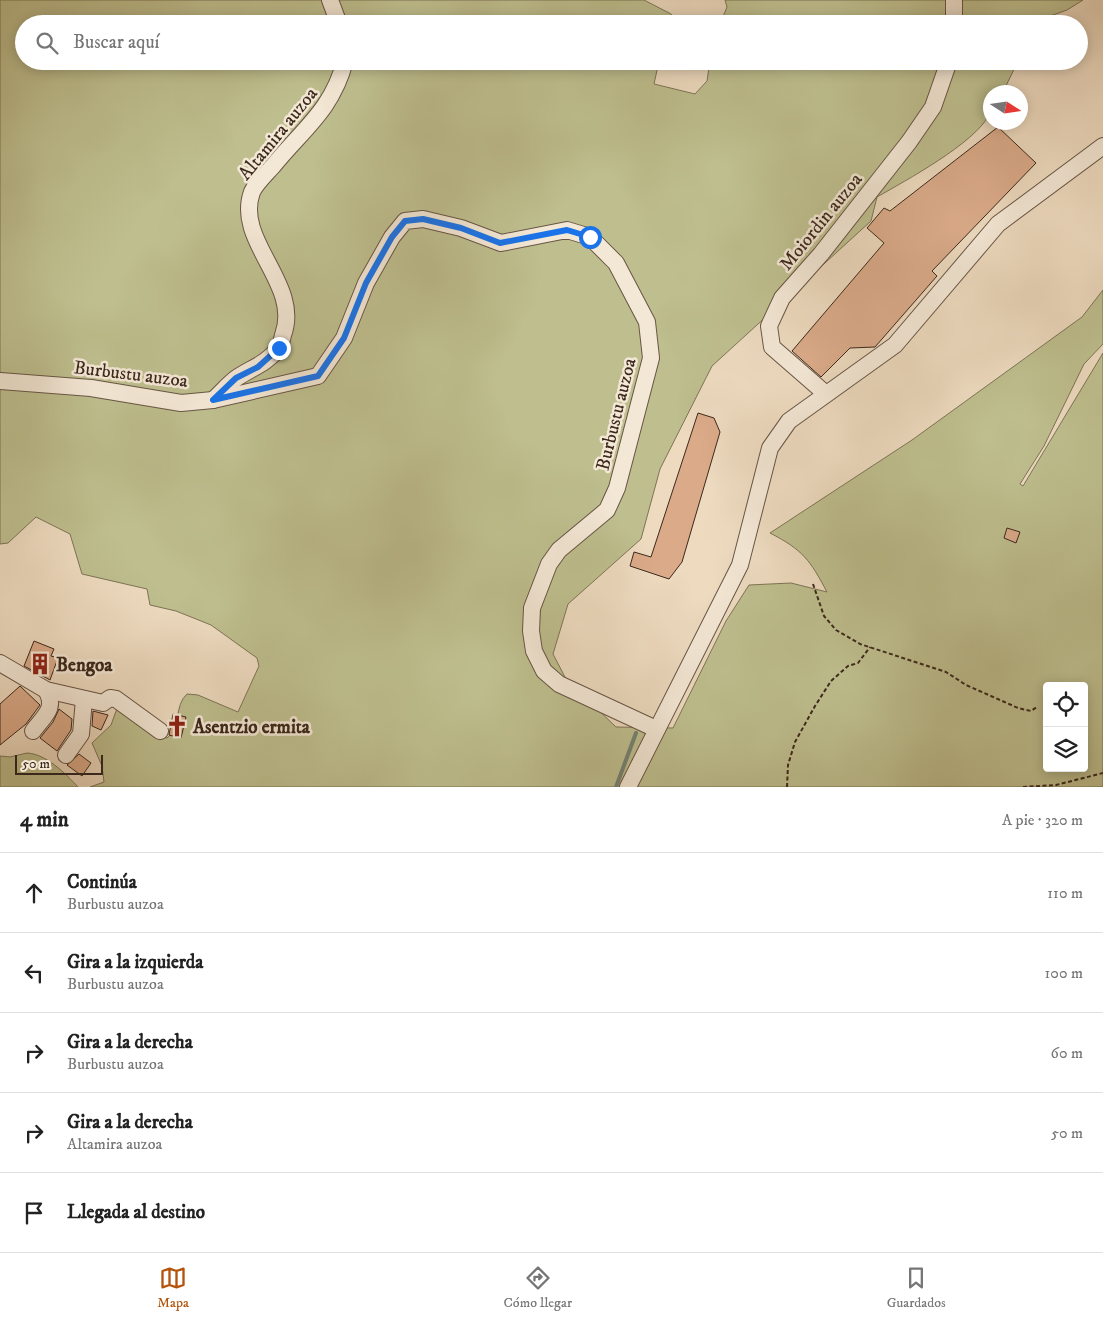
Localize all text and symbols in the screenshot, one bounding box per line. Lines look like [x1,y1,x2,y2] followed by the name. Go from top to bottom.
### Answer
[15,15,1088,70] search box
[33,29,61,57] icon: search
[73,31,159,54] text: Buscar aquí
[234,83,323,185] street label: Altamira auzoa
[983,85,1028,130] north arrow
[775,169,867,275] street label: Moiordin auzoa
[579,226,602,249] route start
[268,337,291,360] route end
[72,356,189,393] street label: Burbustu auzoa
[591,356,642,473] street label: Burbustu auzoa
[27,651,53,677] building icon: Bengoa
[56,654,113,677] place label: Bengoa
[1043,682,1088,772] map controls
[1043,682,1088,727] button: locate
[164,713,190,739] church icon: Asentzio ermita
[192,716,311,739] place label: Asentzio ermita
[1043,727,1088,772] button: layers
[15,752,102,775] scale bar
[22,755,50,773] text: 50 m
[20,807,69,833] text: 4 min
[1002,810,1083,830] text: A pie · 320 m
[67,871,137,894] text: Continúa
[20,879,48,907] icon: ahead
[1047,883,1083,903] text: 110 m
[67,894,164,914] text: Burbustu auzoa
[67,951,203,974] text: Gira a la izquierda
[20,959,48,987] icon: left
[1045,963,1083,983] text: 100 m
[67,974,164,994] text: Burbustu auzoa
[67,1031,193,1054] text: Gira a la derecha
[20,1039,48,1067] icon: right
[1051,1043,1083,1063] text: 60 m
[67,1054,164,1074] text: Burbustu auzoa
[67,1111,193,1134] text: Gira a la derecha
[20,1119,48,1147] icon: right
[1051,1123,1083,1143] text: 50 m
[67,1134,162,1154] text: Altamira auzoa
[20,1199,48,1227] icon: arrive
[67,1201,205,1224] text: Llegada al destino
[157,1264,189,1312] tab: Mapa
[504,1264,572,1312] tab: Cómo llegar
[887,1264,946,1312] tab: Guardados

